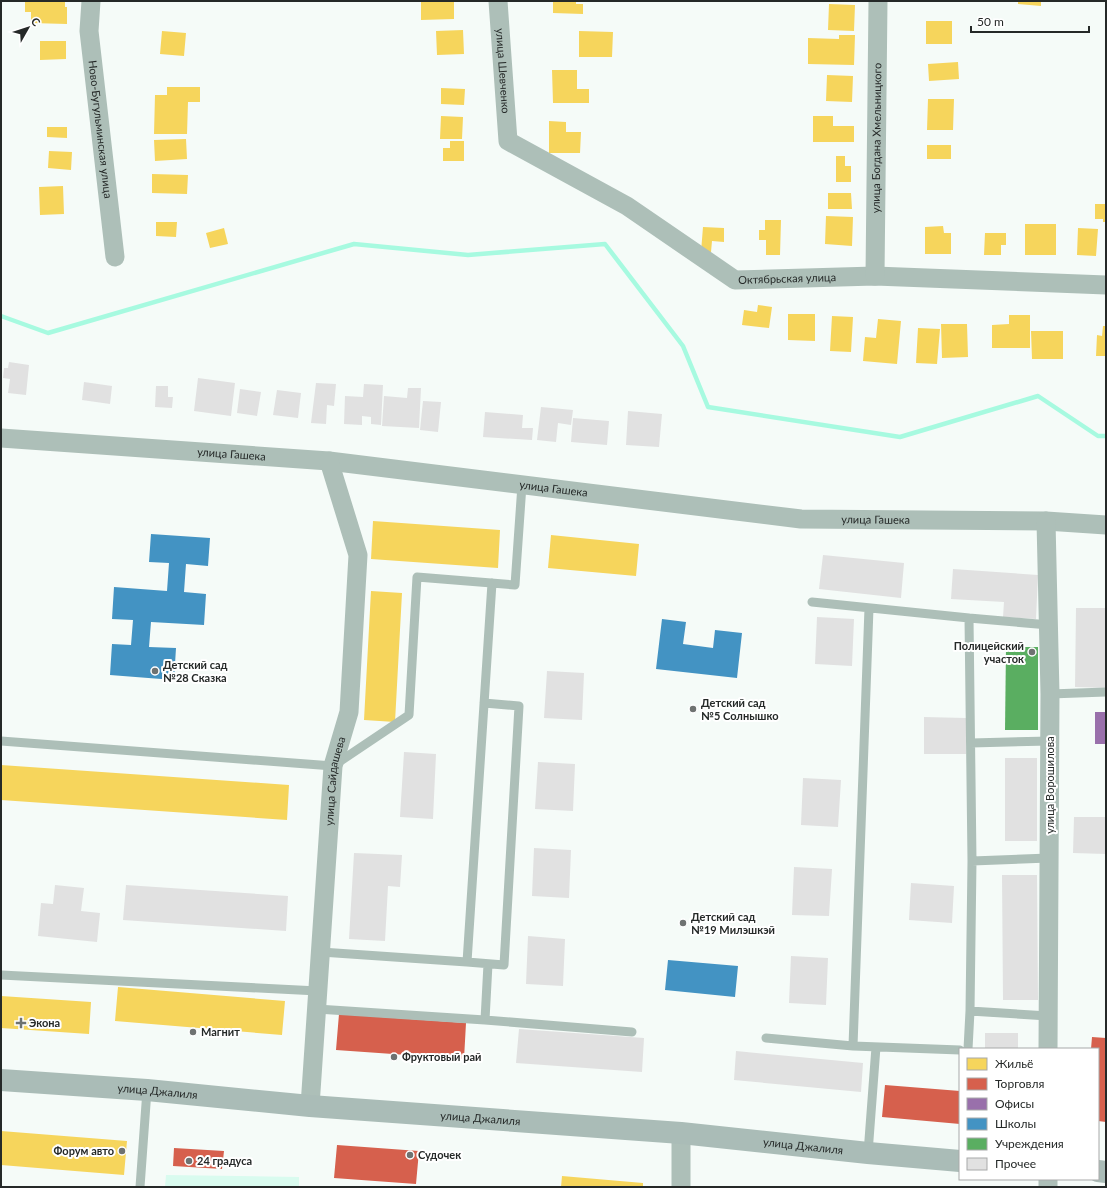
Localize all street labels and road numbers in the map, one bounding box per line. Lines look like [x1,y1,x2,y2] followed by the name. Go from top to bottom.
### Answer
[494,28,513,114] street label: улица Шевченко
[86,59,115,199] street label: Ново-Бугульминская улица
[869,63,883,213] street label: улица Богдана Хмельницкого
[738,270,836,286] street label: Октябрьская улица
[197,445,266,463] street label: улица Гашека
[519,477,588,499] street label: улица Гашека
[841,512,910,526] street label: улица Гашека
[322,735,347,826] street label: улица Сайдашева
[1043,736,1056,834] street label: улица Ворошилова
[117,1081,198,1101] street label: улица Джалиля
[440,1109,521,1127] street label: улица Джалиля
[763,1135,844,1156] street label: улица Джалиля

